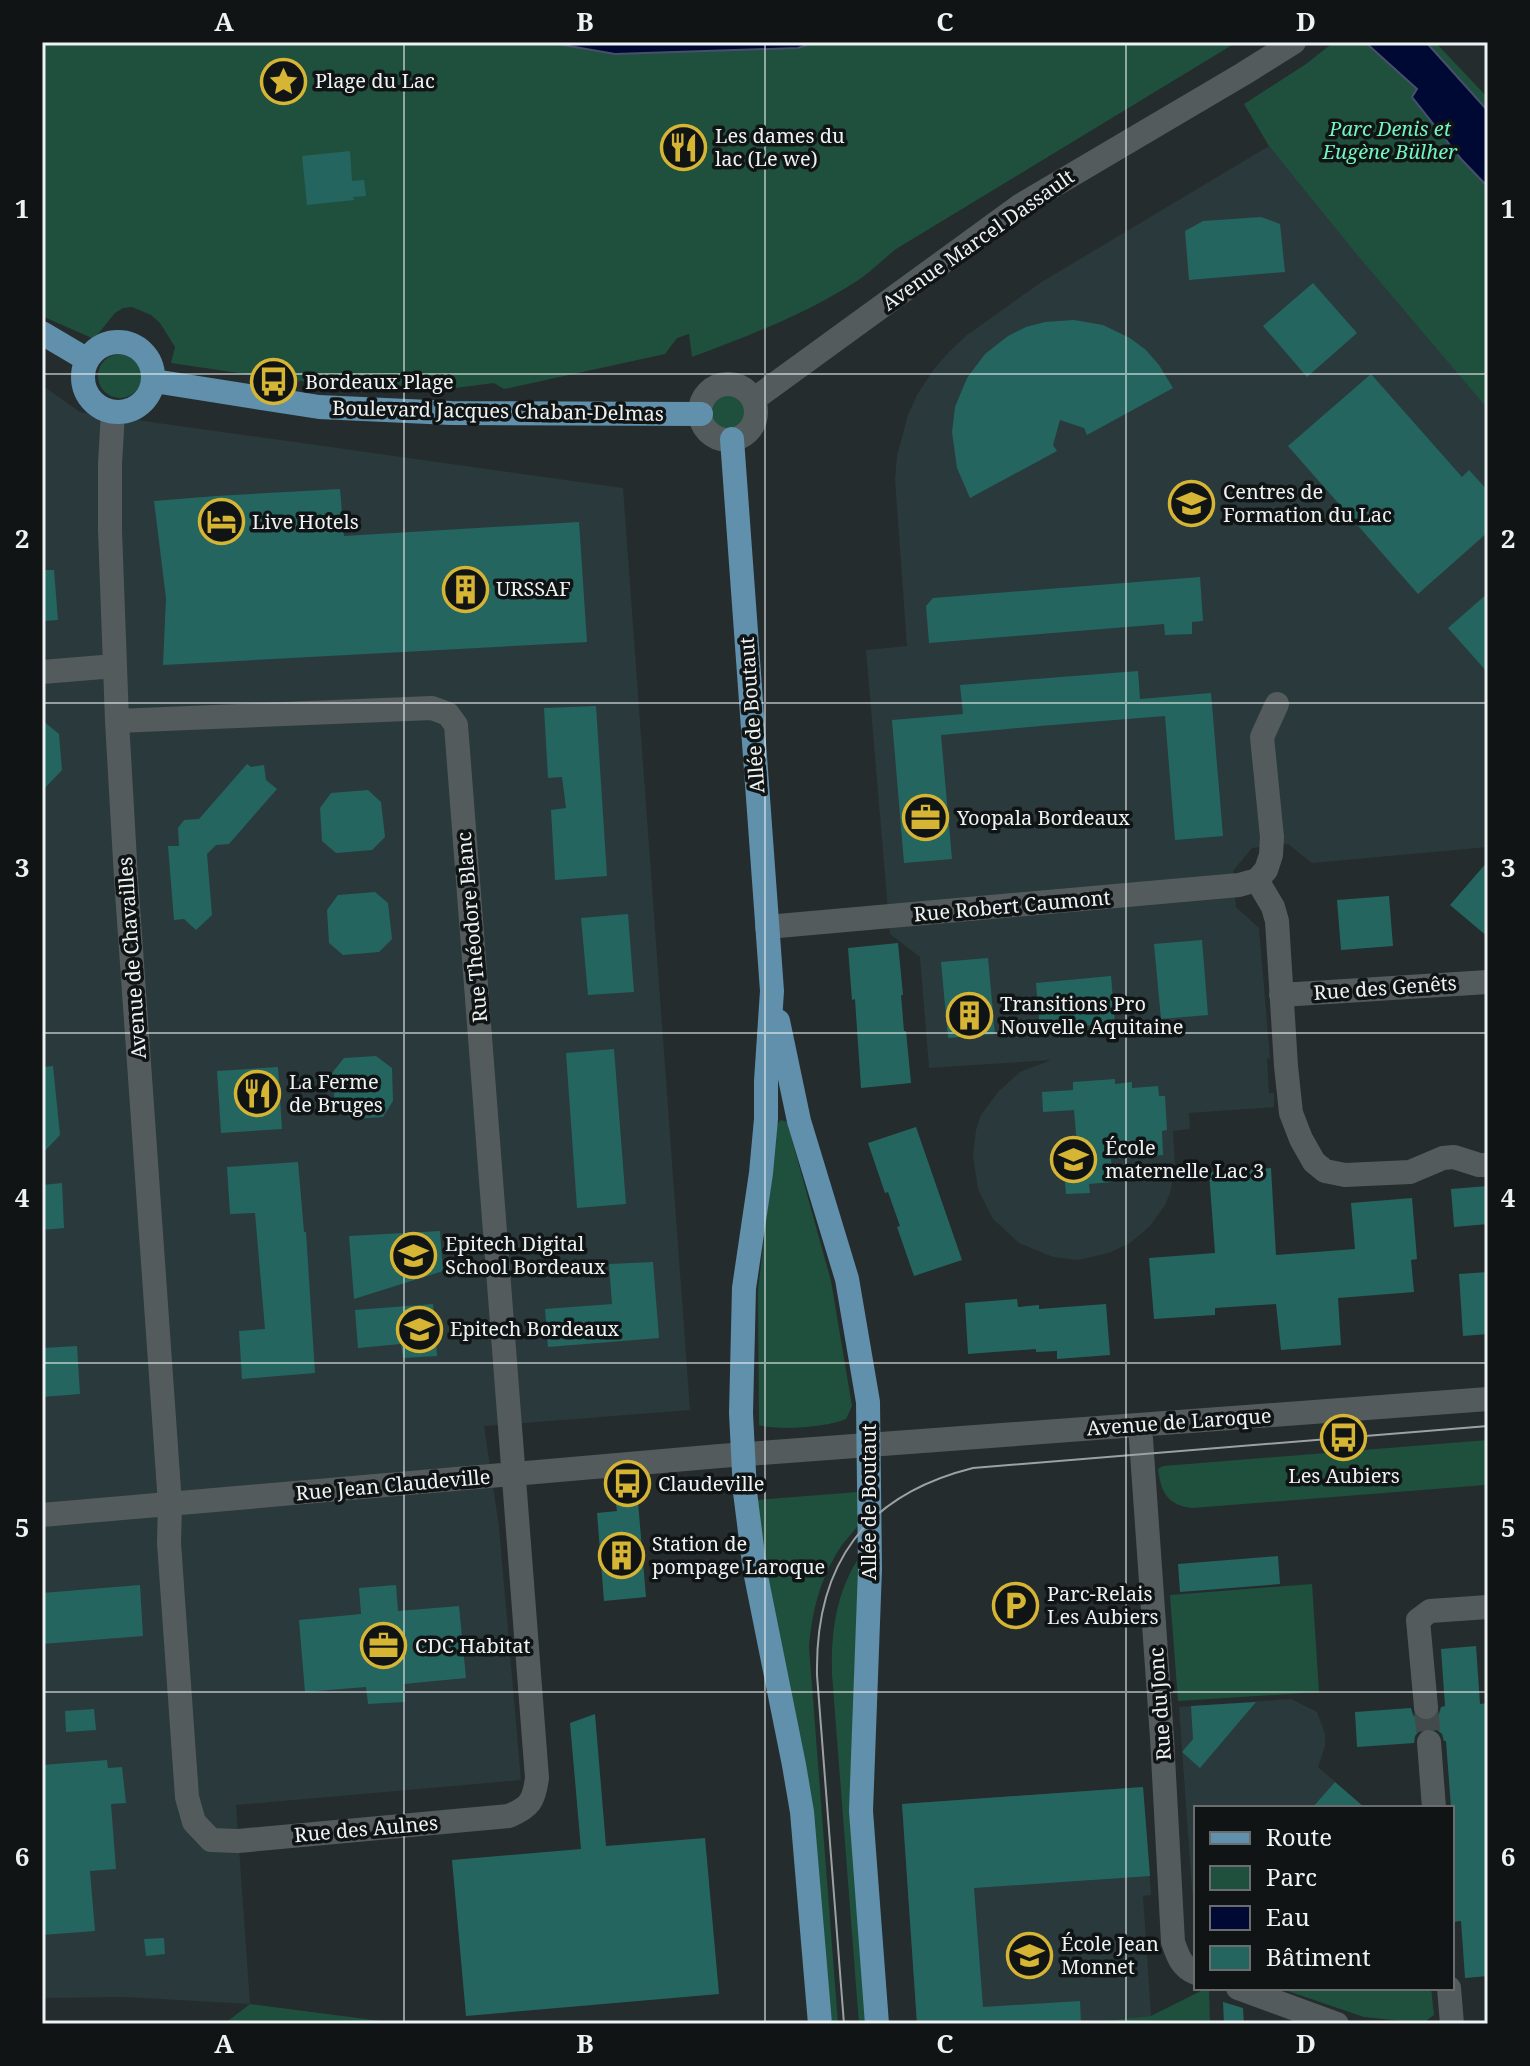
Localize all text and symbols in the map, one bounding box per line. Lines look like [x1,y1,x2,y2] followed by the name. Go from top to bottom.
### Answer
[214,3,234,39] text: A
[576,3,594,39] text: B
[936,3,954,39] text: C
[1296,3,1316,39] text: D
[260,57,308,105] place icon: Plage du Lac
[315,67,435,94] place label: Plage du Lac
[1322,115,1458,165] park label: Parc Denis et Eugène Bülher
[715,122,845,172] place label: Les dames du lac (Le we)
[660,123,708,171] restaurant icon: Les dames du lac (Le we)
[876,163,1079,316] street label: Avenue Marcel Dassault
[15,190,29,226] text: 1
[1501,190,1515,226] text: 1
[250,358,298,406] bus stop icon: Bordeaux Plage
[305,368,454,395] place label: Bordeaux Plage
[332,394,664,427] street label: Boulevard Jacques Chaban-Delmas
[1223,478,1392,528] place label: Centres de Formation du Lac
[1168,479,1216,527] school or university icon: Centres de Formation du Lac
[197,498,245,546] hotel icon: Live Hotels
[252,508,359,535] place label: Live Hotels
[15,520,29,556] text: 2
[1501,520,1515,556] text: 2
[441,565,489,613] building icon: URSSAF
[496,575,571,602] place label: URSSAF
[733,636,770,794] street label: Allée de Boutaut
[902,794,950,842] office icon: Yoopala Bordeaux
[956,804,1130,831] place label: Yoopala Bordeaux
[450,830,493,1024] street label: Rue Théodore Blanc
[15,849,29,885] text: 3
[1501,849,1515,885] text: 3
[111,856,152,1060] street label: Avenue de Chavailles
[912,883,1112,928] street label: Rue Robert Caumont
[1312,969,1458,1006] street label: Rue des Genêts
[1000,990,1183,1040] place label: Transitions Pro Nouvelle Aquitaine
[945,991,993,1039] building icon: Transitions Pro Nouvelle Aquitaine
[289,1068,383,1118] place label: La Ferme de Bruges
[234,1069,282,1117] restaurant icon: La Ferme de Bruges
[1105,1134,1264,1184] place label: École maternelle Lac 3
[1050,1136,1098,1184] school or university icon: École maternelle Lac 3
[15,1179,30,1215] text: 4
[1501,1179,1516,1215] text: 4
[445,1230,606,1280] place label: Epitech Digital School Bordeaux
[390,1231,438,1279] school or university icon: Epitech Digital School Bordeaux
[395,1305,443,1353] school or university icon: Epitech Bordeaux
[450,1315,620,1342] place label: Epitech Bordeaux
[1086,1402,1272,1441] street label: Avenue de Laroque
[1320,1413,1368,1461] bus stop icon: Les Aubiers
[855,1424,882,1580] street label: Allée de Boutaut
[603,1460,651,1508] bus stop icon: Claudeville
[1288,1462,1400,1489] place label: Les Aubiers
[294,1463,491,1506] street label: Rue Jean Claudeville
[658,1470,765,1497] place label: Claudeville
[15,1509,29,1545] text: 5
[1501,1509,1515,1545] text: 5
[652,1530,825,1580] place label: Station de pompage Laroque
[597,1531,645,1579] building icon: Station de pompage Laroque
[1047,1580,1159,1630] place label: Parc-Relais Les Aubiers
[992,1582,1040,1630] parking icon: Parc-Relais Les Aubiers
[360,1622,408,1670] office icon: CDC Habitat
[415,1632,530,1659] place label: CDC Habitat
[1142,1646,1177,1762] street label: Rue du Jonc
[1194,1806,1454,1990] legend
[293,1809,439,1848] street label: Rue des Aulnes
[1266,1820,1332,1853] text: Route
[15,1838,29,1874] text: 6
[1501,1838,1515,1874] text: 6
[1266,1860,1317,1893] text: Parc
[1266,1900,1310,1933] text: Eau
[1061,1930,1159,1980] place label: École Jean Monnet
[1006,1932,1054,1980] school or university icon: École Jean Monnet
[1266,1940,1371,1973] text: Bâtiment
[214,2025,234,2061] text: A
[576,2025,594,2061] text: B
[936,2025,954,2061] text: C
[1296,2025,1316,2061] text: D

